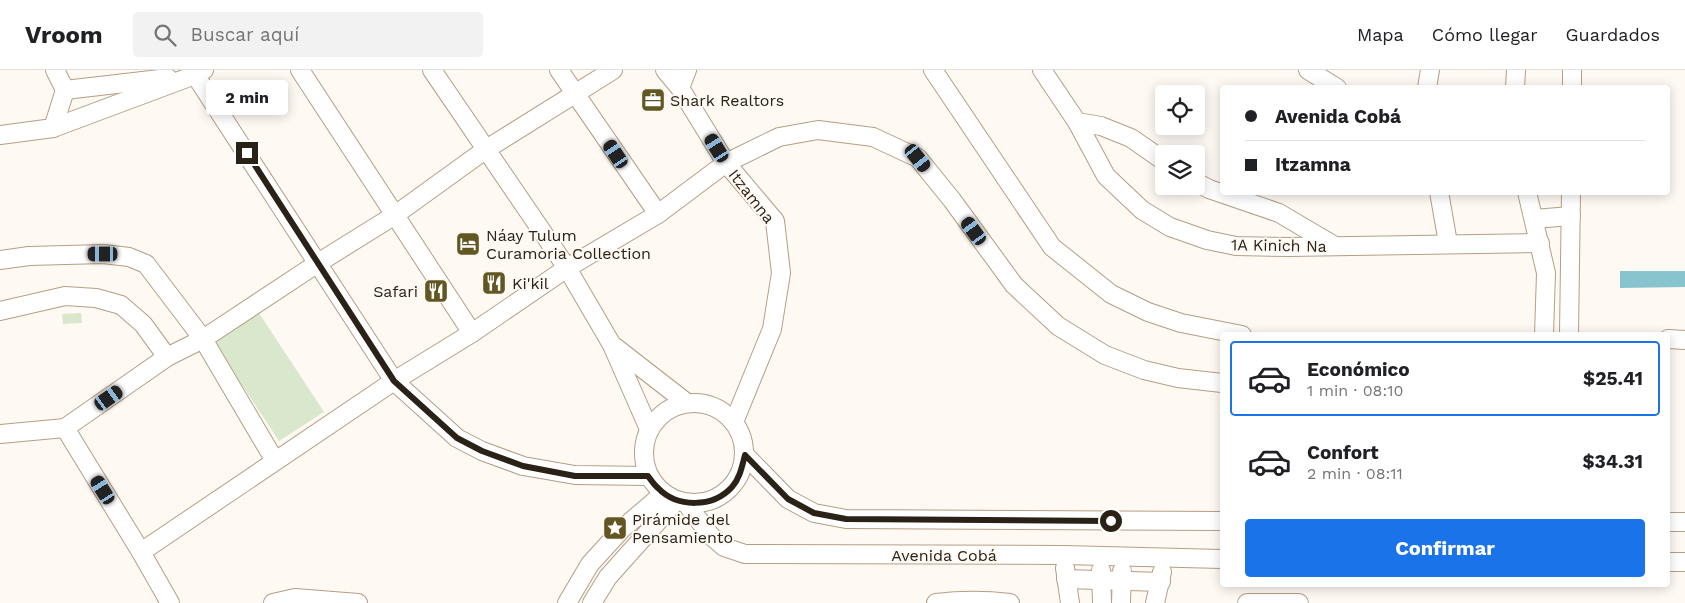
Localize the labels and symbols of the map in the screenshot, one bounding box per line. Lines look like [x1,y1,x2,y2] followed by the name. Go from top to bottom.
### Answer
[206,81,288,116] callout: 2 min
[640,87,666,113] office icon: Shark Realtors
[670,91,784,110] place label: Shark Realtors
[702,131,731,165] car
[601,137,630,171] car
[236,142,258,164] route end
[902,142,933,174] car
[725,166,779,227] street label: Itzamna
[959,214,988,248] car
[486,226,651,263] place label: Náay Tulum Curamoria Collection
[455,231,481,257] hotel icon: Náay Tulum Curamoria Collection
[1231,235,1327,256] street label: 1A Kinich Na
[88,247,118,262] car
[481,270,507,296] restaurant icon: Ki'kil
[512,274,549,293] place label: Ki'kil
[423,278,449,304] restaurant icon: Safari
[373,282,418,301] place label: Safari
[92,383,125,413] car
[88,473,117,507] car
[632,510,733,547] place label: Pirámide del Pensamiento
[1100,510,1122,532] route start
[602,515,628,541] place icon: Pirámide del Pensamiento
[891,546,997,565] street label: Avenida Cobá

